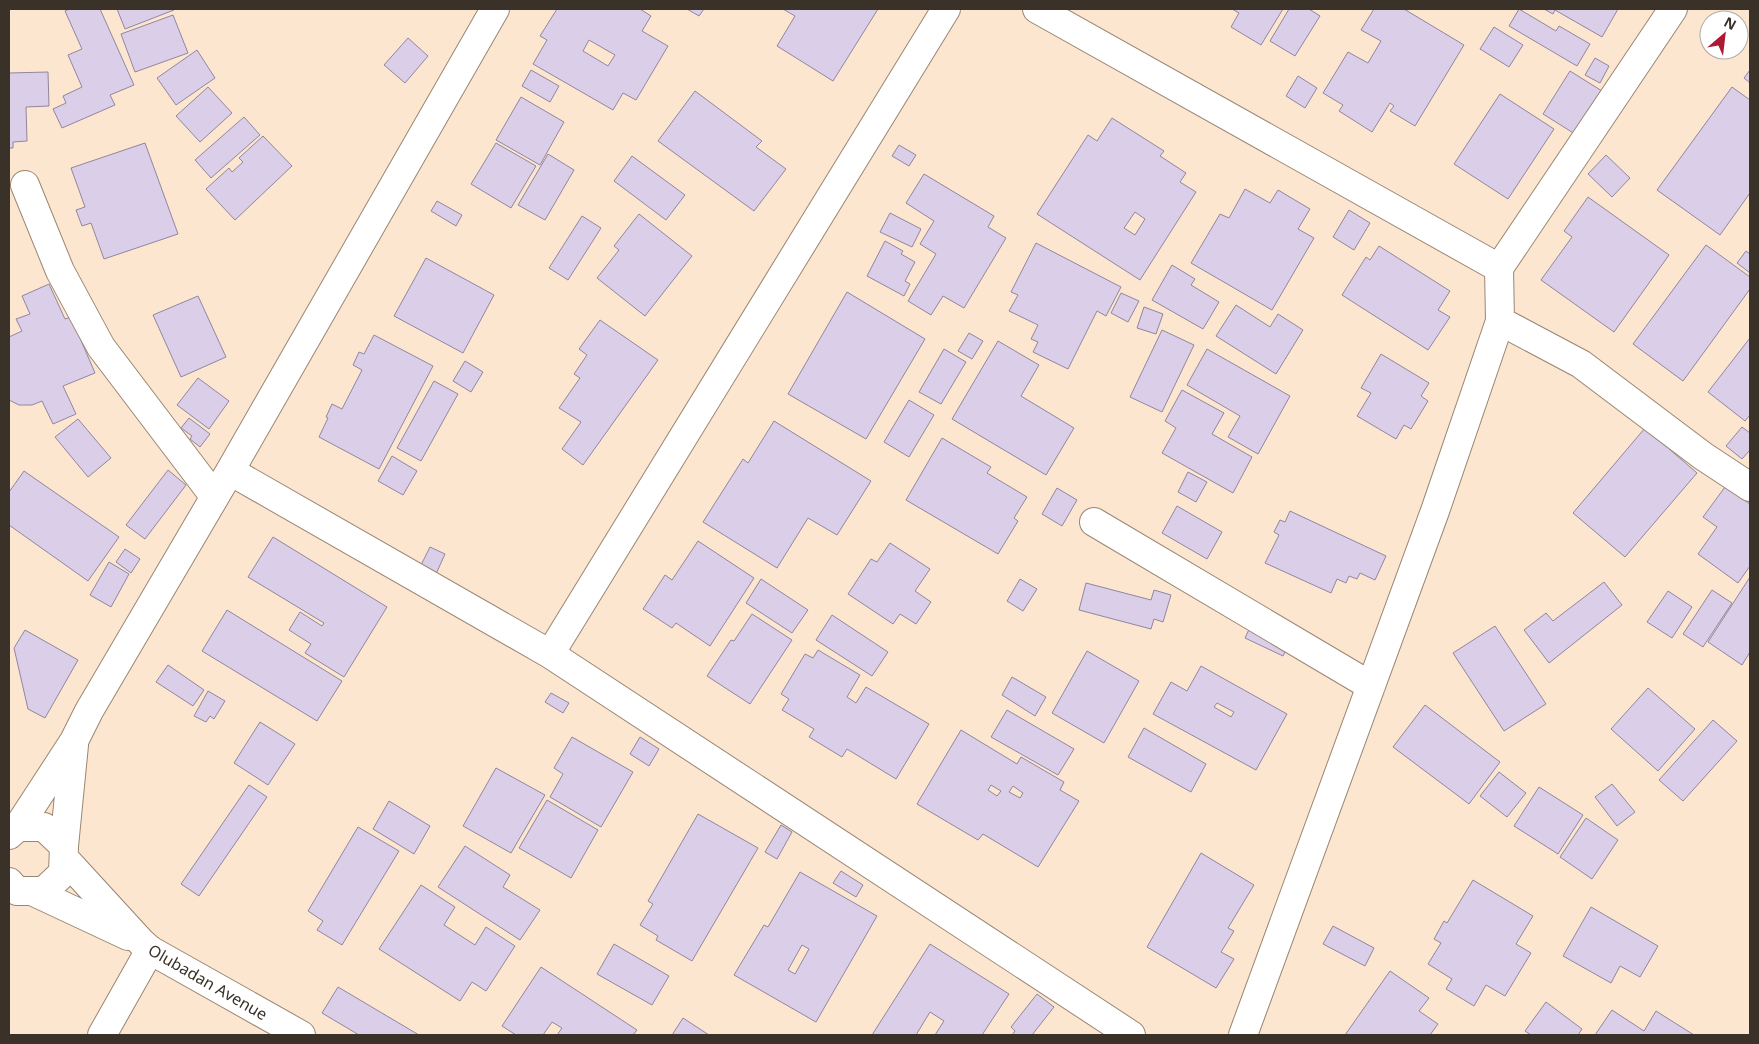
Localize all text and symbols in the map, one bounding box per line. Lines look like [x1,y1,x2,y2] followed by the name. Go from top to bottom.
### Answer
[1699,10,1749,60] north arrow
[1721,12,1740,34] text: N
[144,939,272,1025] street label: Olubadan Avenue

